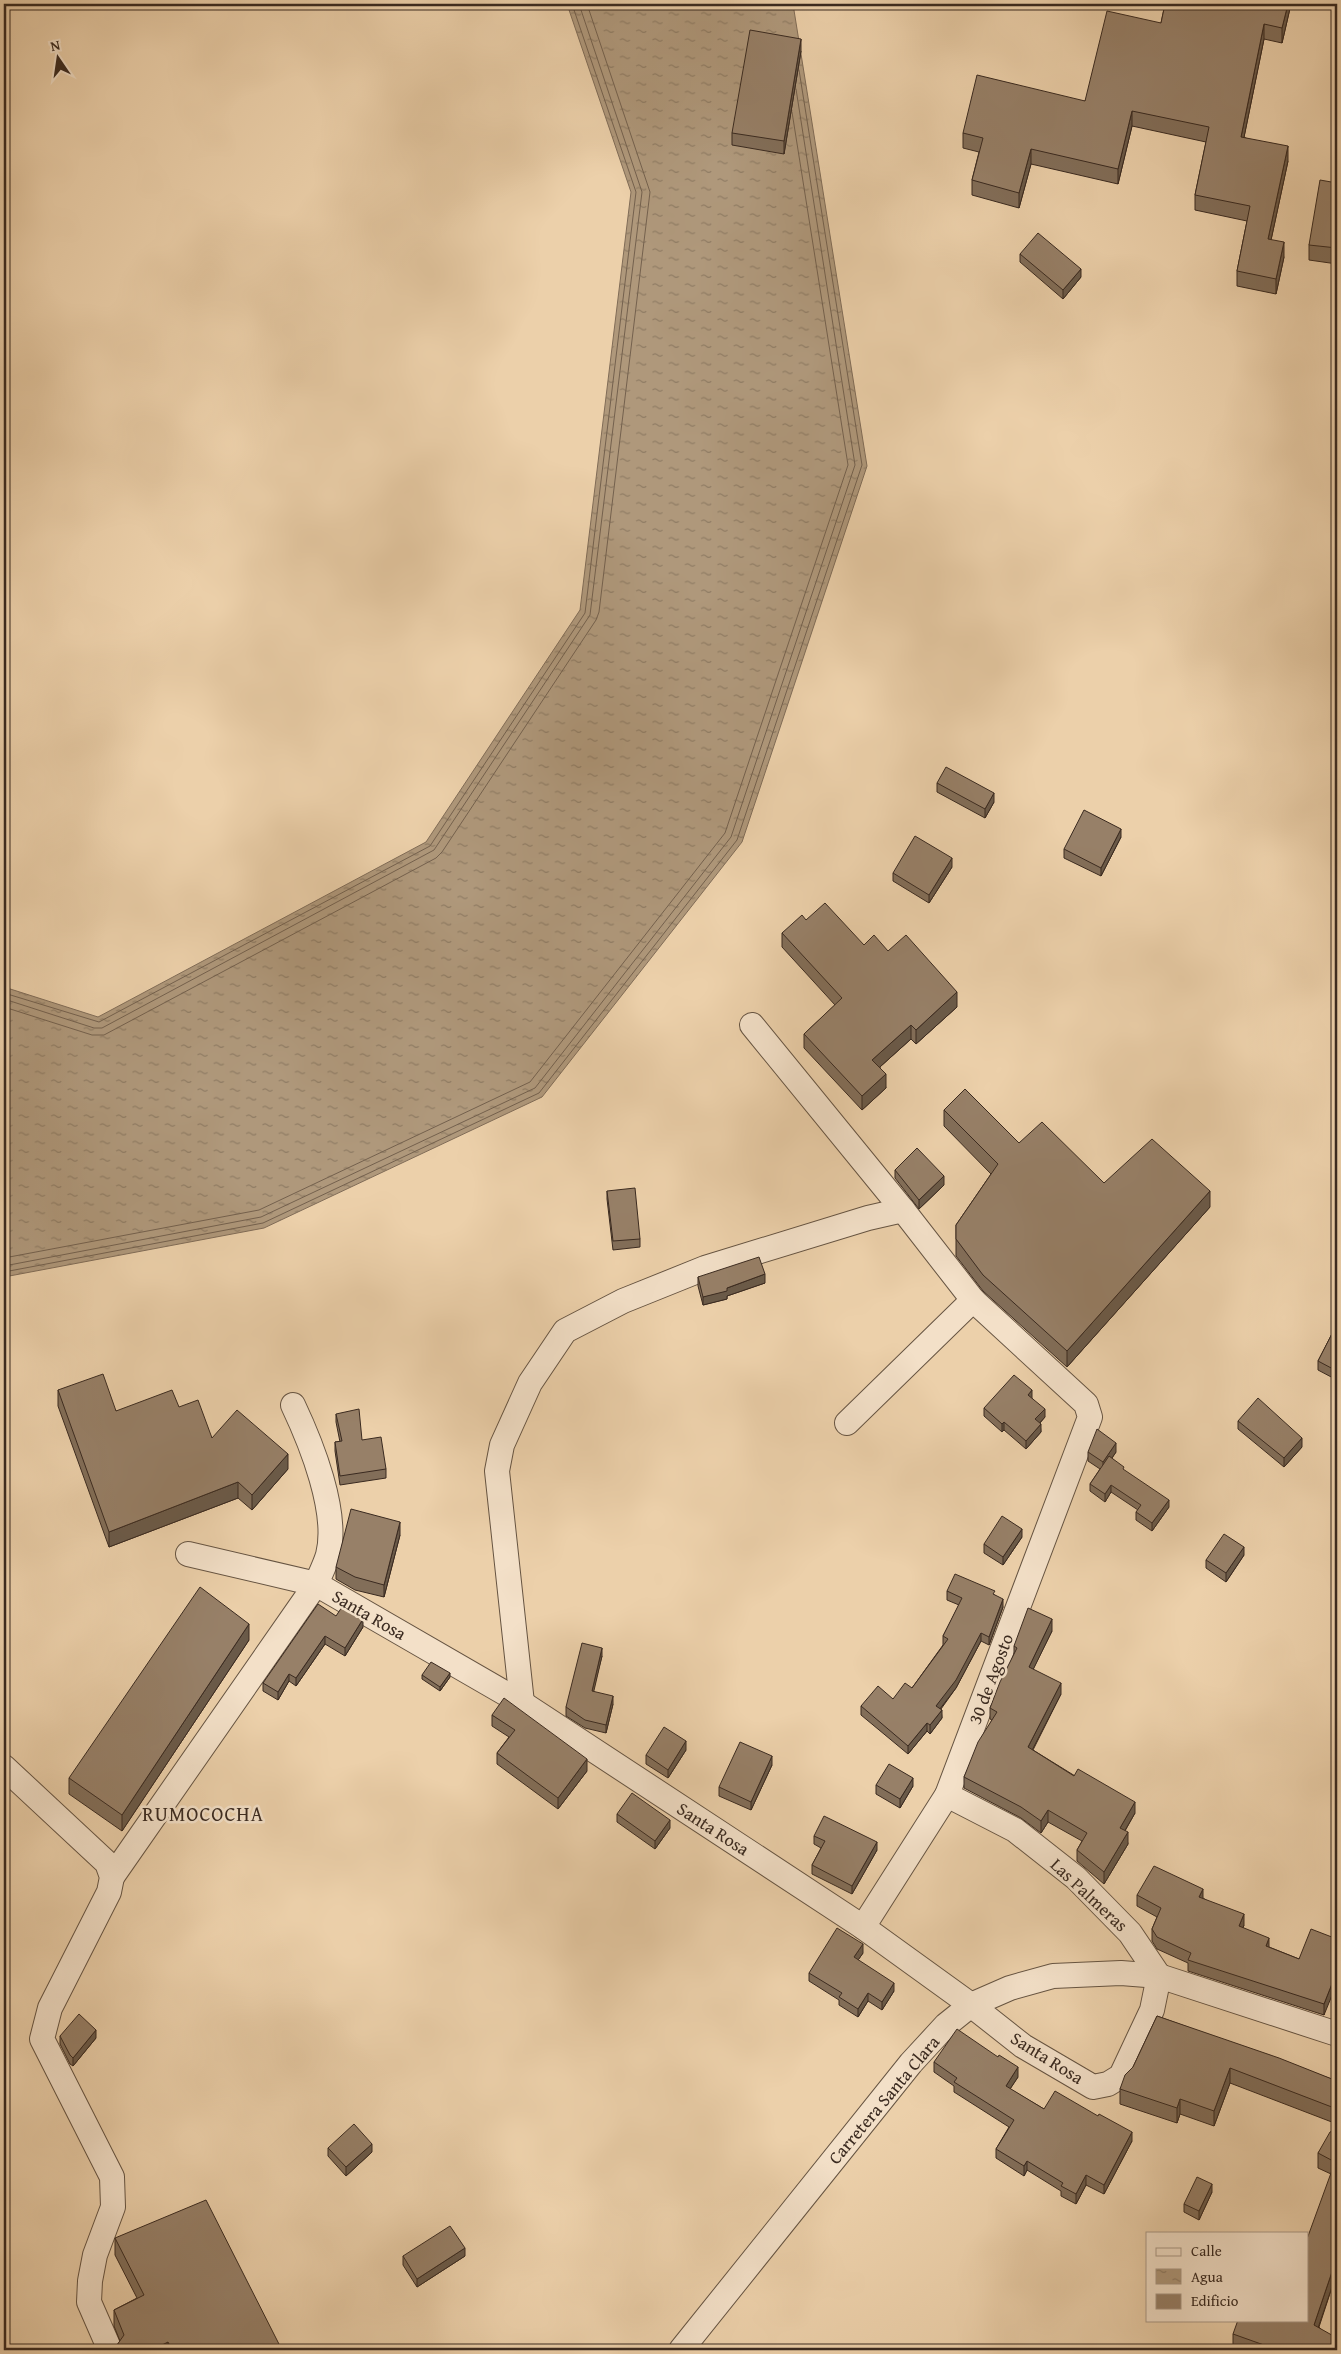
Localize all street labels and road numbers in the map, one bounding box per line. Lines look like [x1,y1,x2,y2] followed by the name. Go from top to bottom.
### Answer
[327,1583,412,1647] street label: Santa Rosa
[961,1630,1020,1728] street label: 30 de Agosto
[672,1795,755,1862] street label: Santa Rosa
[1044,1851,1134,1938] street label: Las Palmeras
[1006,2025,1089,2091] street label: Santa Rosa
[821,2029,946,2170] street label: Carretera Santa Clara

